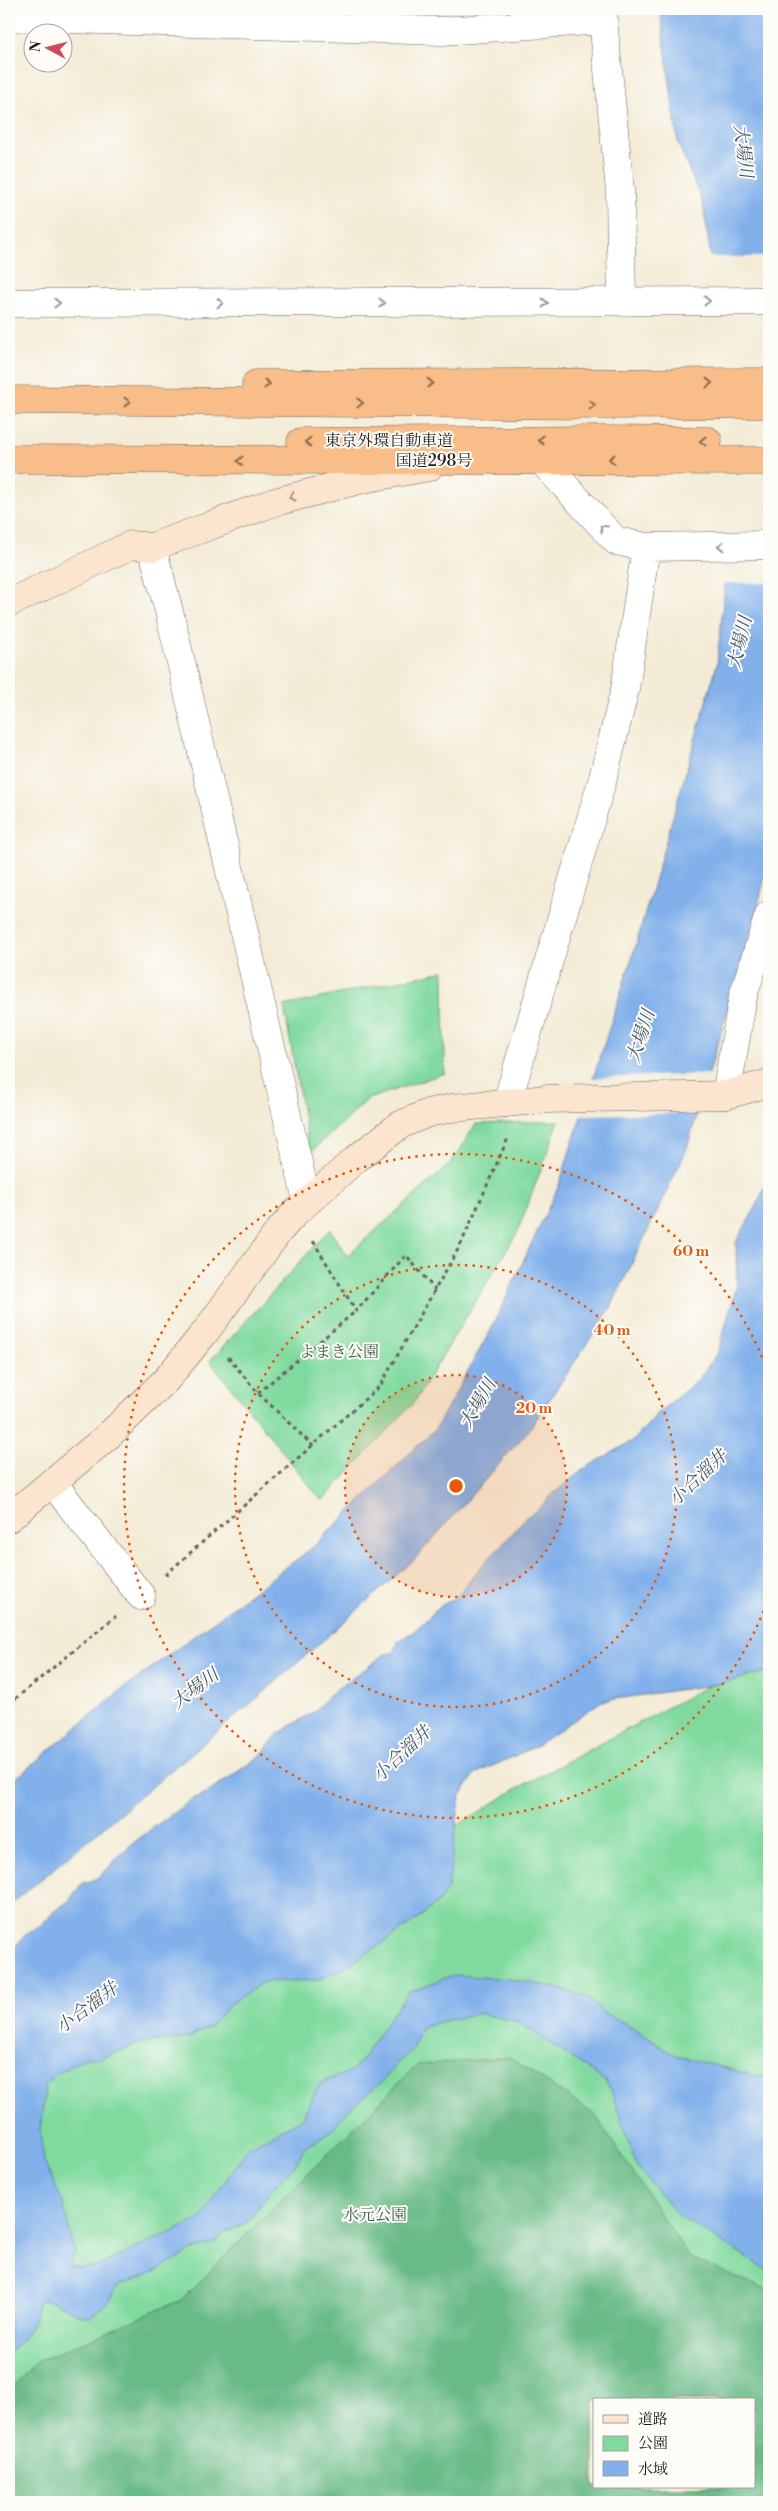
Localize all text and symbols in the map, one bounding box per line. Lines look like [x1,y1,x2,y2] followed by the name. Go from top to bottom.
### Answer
[22,22,72,72] north arrow
[26,40,46,53] text: N
[728,123,758,181] water label: 大場川
[704,296,712,306] one-way arrow
[54,298,62,308] one-way arrow
[216,298,224,308] one-way arrow
[379,298,387,308] one-way arrow
[542,298,549,308] one-way arrow
[705,377,713,388] one-way arrow
[426,378,434,388] one-way arrow
[264,379,272,389] one-way arrow
[124,397,132,407] one-way arrow
[356,398,364,408] one-way arrow
[589,400,597,410] one-way arrow
[325,431,453,451] street label: 東京外環自動車道
[536,435,544,445] one-way arrow
[699,436,706,446] one-way arrow
[304,437,312,447] one-way arrow
[396,451,472,471] street label: 国道298号
[608,454,616,465] one-way arrow
[235,456,243,466] one-way arrow
[288,491,297,502] one-way arrow
[600,525,609,534] one-way arrow
[716,540,724,551] one-way arrow
[723,612,758,672] water label: 大場川
[622,1005,661,1065] water label: 大場川
[673,1242,710,1261] text: 60 m
[593,1321,631,1340] text: 40 m
[299,1342,379,1362] park label: よまき公園
[455,1373,502,1433] water label: 大場川
[516,1399,553,1418] text: 20 m
[664,1444,734,1511] water label: 小合溜井
[447,1477,465,1495] centre of rings
[167,1662,225,1714] water label: 大場川
[368,1720,438,1787] water label: 小合溜井
[51,1976,124,2039] water label: 小合溜井
[343,2205,407,2225] park label: 水元公園
[593,2398,756,2488] legend
[638,2410,668,2429] text: 道路
[638,2434,668,2453] text: 公園
[638,2460,668,2479] text: 水域

